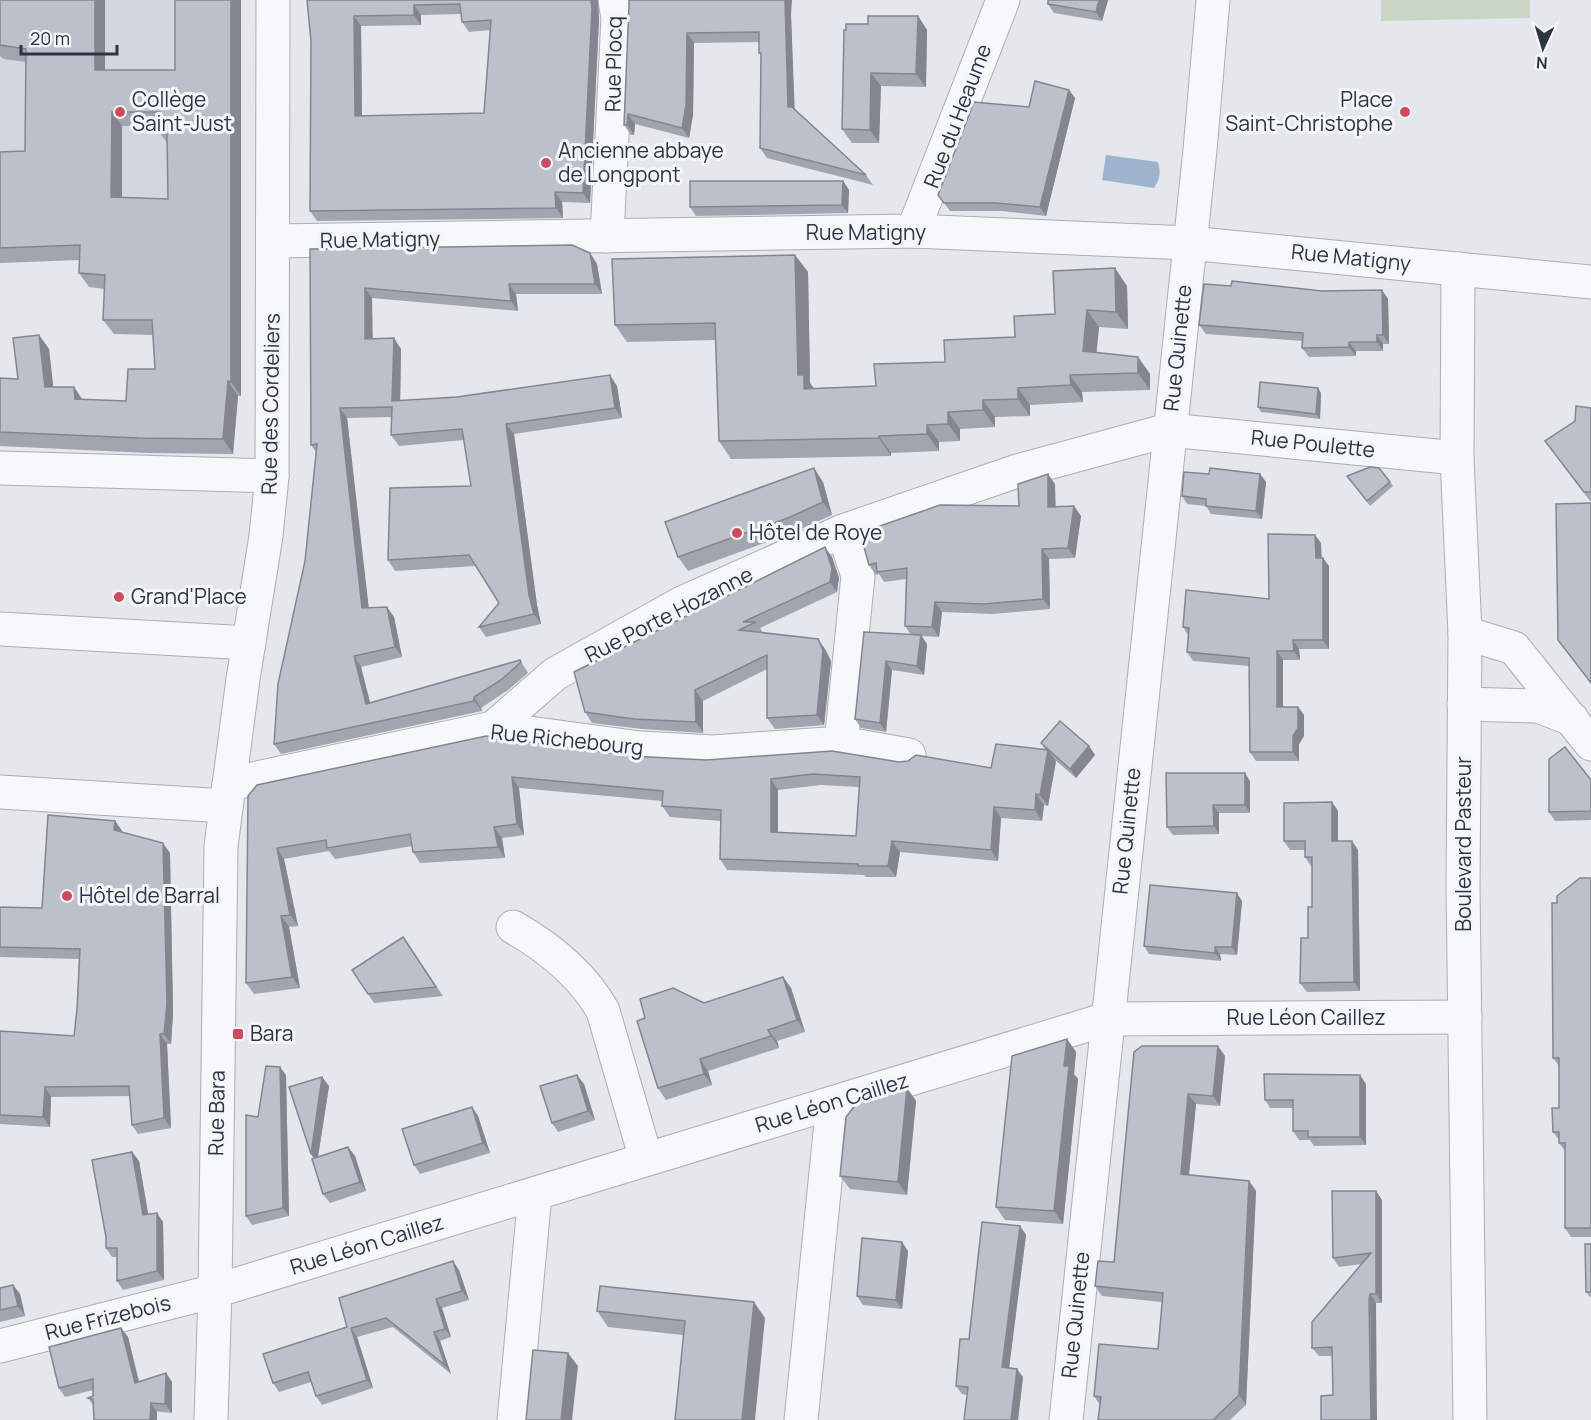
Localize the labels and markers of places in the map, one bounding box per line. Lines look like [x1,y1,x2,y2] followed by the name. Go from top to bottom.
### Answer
[132,85,232,137] place label: Collège Saint-Just
[1225,85,1393,137] place label: Place Saint-Christophe
[113,105,127,119] marker: Collège Saint-Just
[1398,105,1412,119] marker: Place Saint-Christophe
[558,136,724,188] place label: Ancienne abbaye de Longpont
[539,156,553,170] marker: Ancienne abbaye de Longpont
[749,518,882,546] place label: Hôtel de Roye
[730,526,744,540] marker: Hôtel de Roye
[131,582,247,610] place label: Grand'Place
[112,590,126,604] marker: Grand'Place
[79,881,220,909] place label: Hôtel de Barral
[60,889,74,903] marker: Hôtel de Barral
[250,1019,293,1047] place label: Bara
[231,1027,245,1041] marker: Bara

